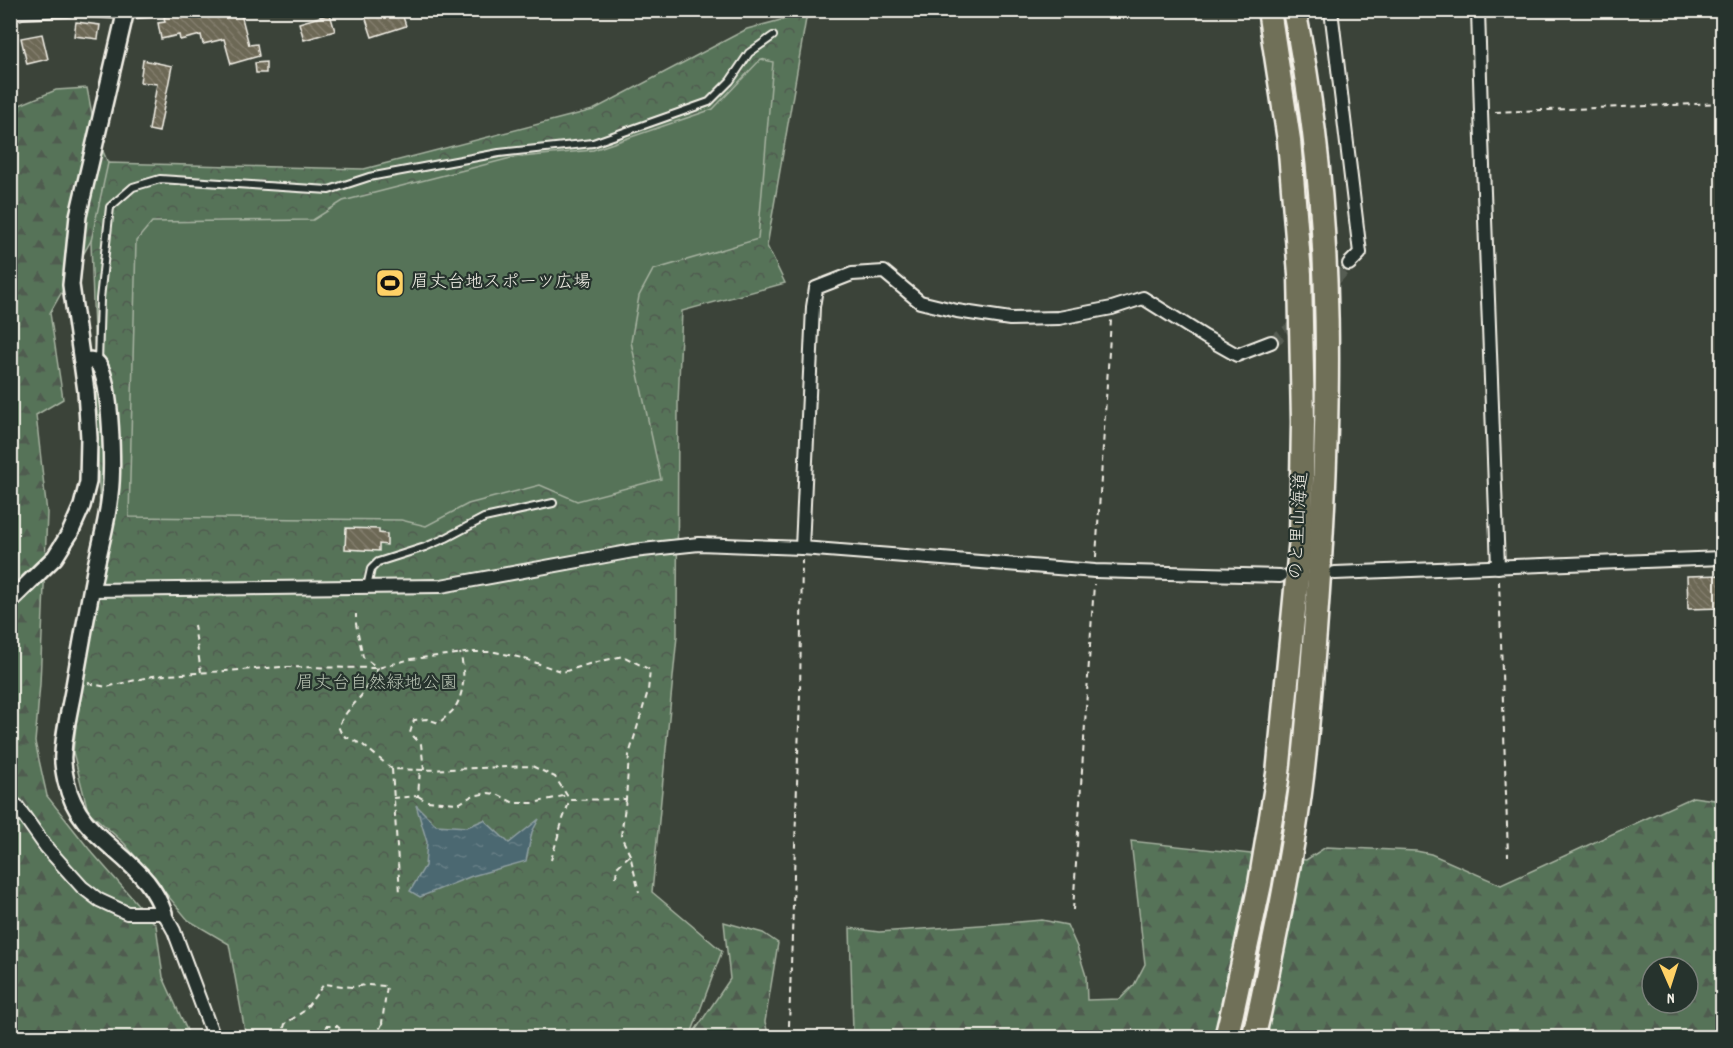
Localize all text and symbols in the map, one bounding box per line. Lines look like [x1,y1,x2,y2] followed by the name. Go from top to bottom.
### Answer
[374,267,406,299] sports icon: 眉丈台地スポーツ広場
[411,271,591,296] place label: 眉丈台地スポーツ広場
[1285,471,1315,581] street label: のと里山海道
[296,672,458,697] park label: 眉丈台自然緑地公園
[1640,955,1700,1015] north arrow
[1666,986,1675,1009] text: N

